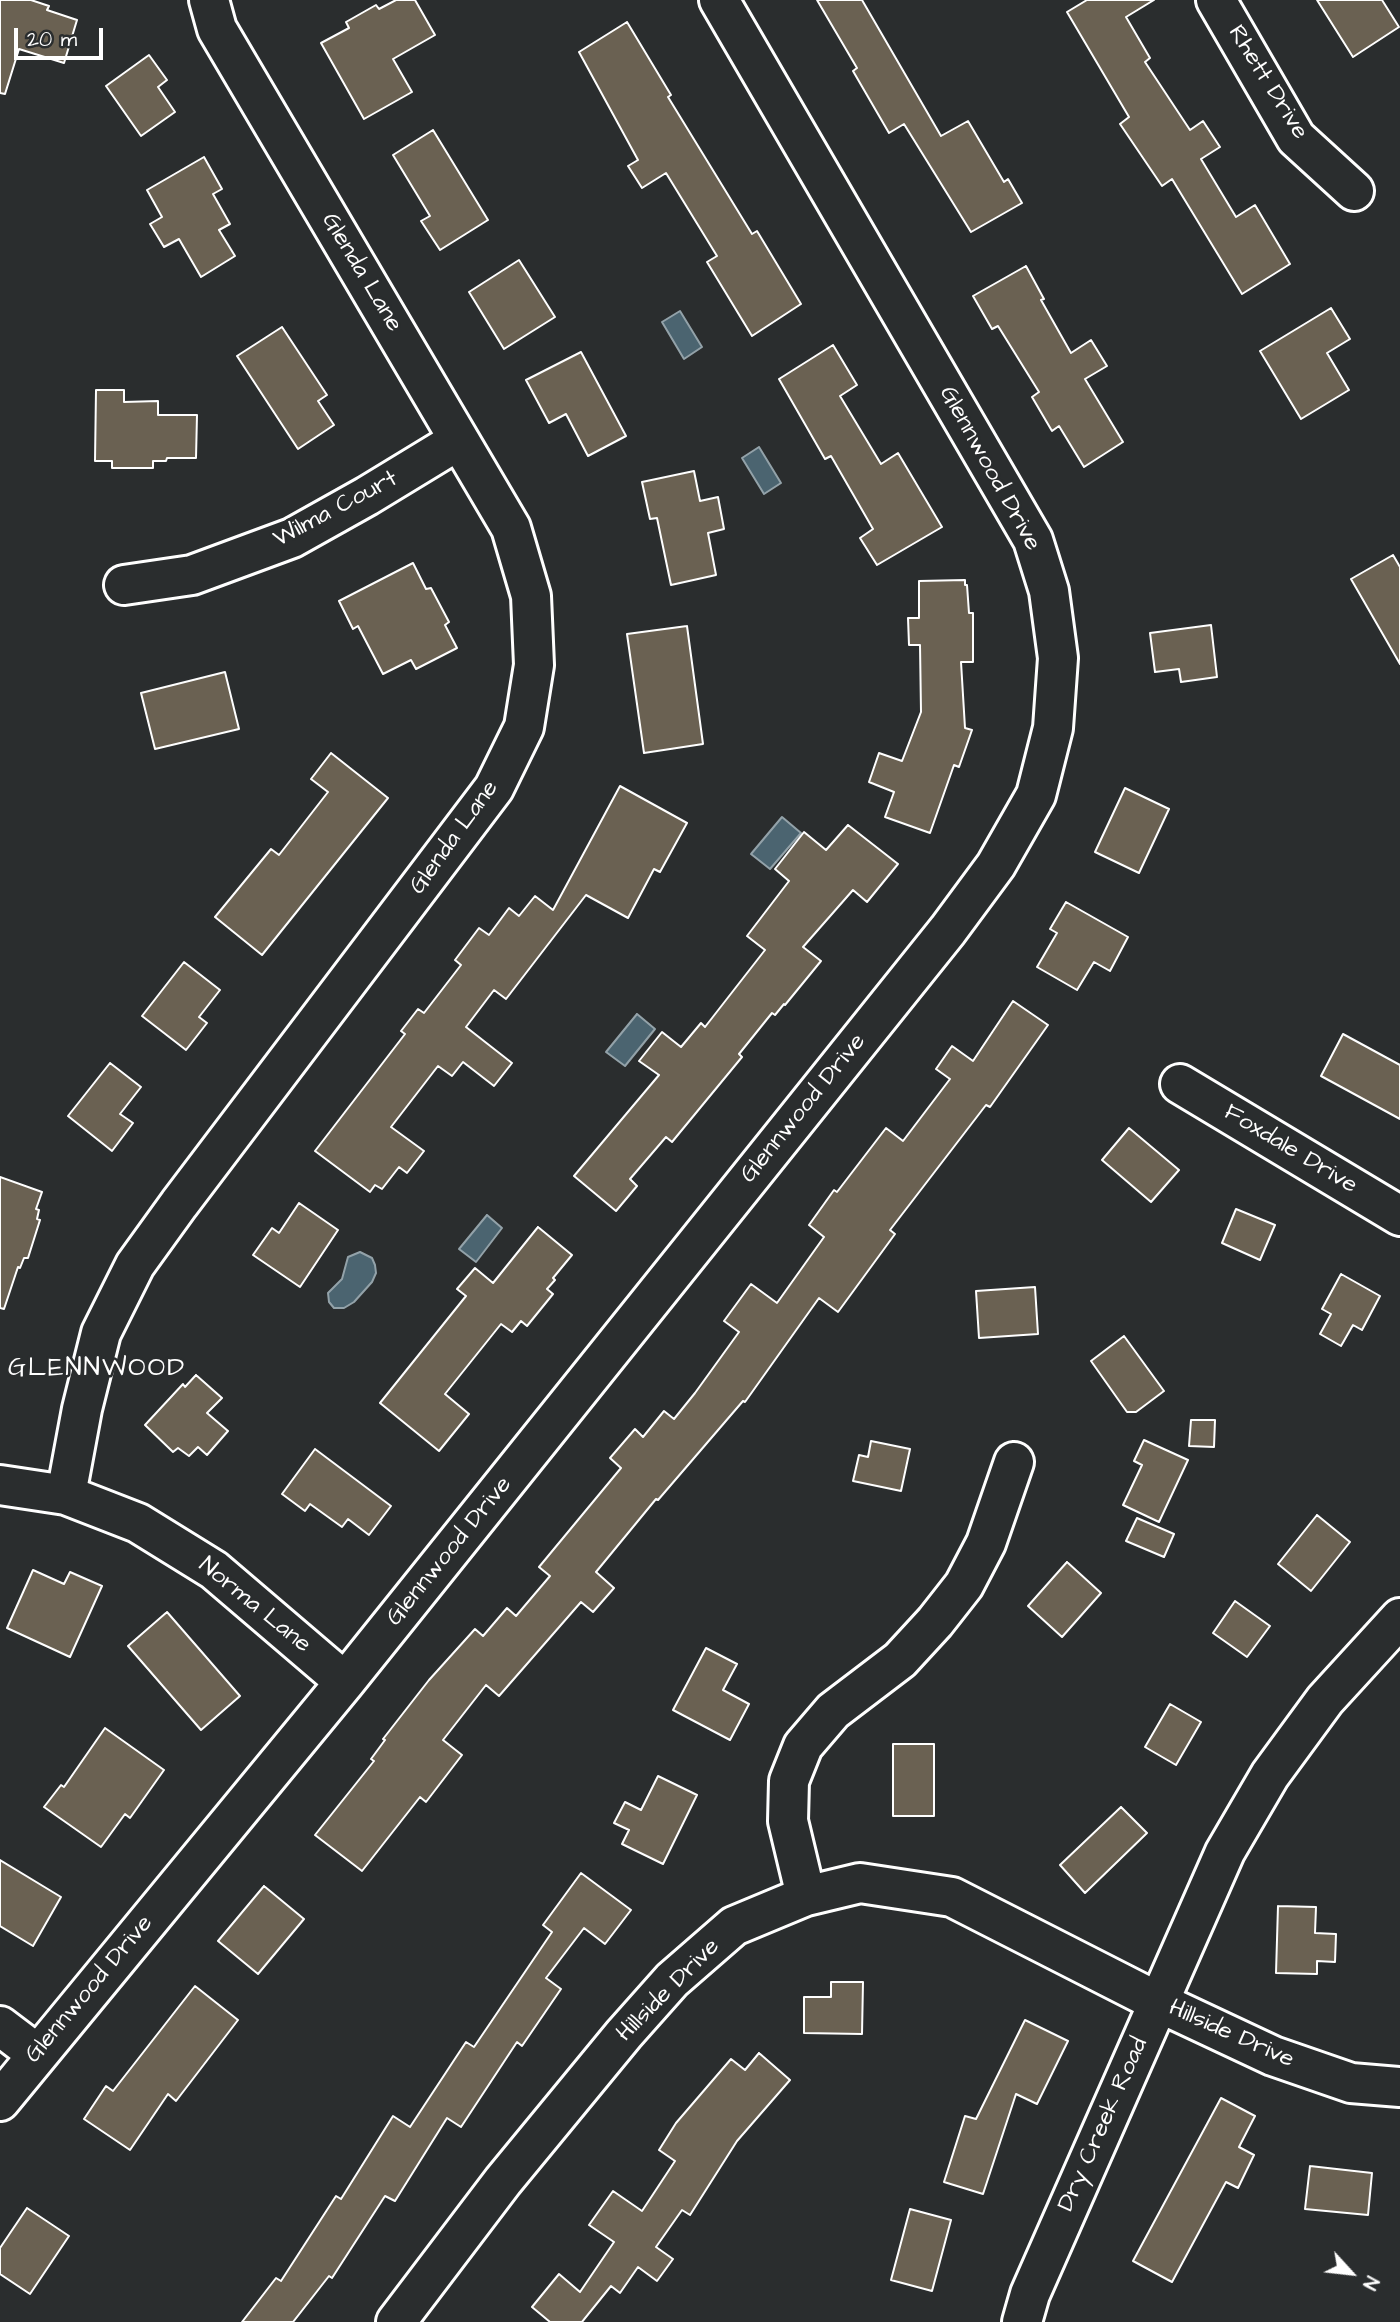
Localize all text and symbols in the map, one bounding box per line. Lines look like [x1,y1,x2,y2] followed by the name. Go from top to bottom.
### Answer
[18,14,107,58] scale bar
[1221,21,1313,145] street label: Rhett Drive
[27,25,77,54] text: 20 m
[314,208,408,338] street label: Glenda Lane
[932,382,1046,556] street label: Glennwood Drive
[269,465,403,555] street label: Wilma Court
[404,776,506,900] street label: Glenda Lane
[735,1029,873,1189] street label: Glennwood Drive
[1218,1099,1362,1201] street label: Foxdale Drive
[9,1354,185,1386] district label: GLENNWOOD
[381,1472,519,1632] street label: Glennwood Drive
[192,1552,316,1660] street label: Norma Lane
[20,1910,160,2070] street label: Glennwood Drive
[611,1933,727,2049] street label: Hillside Drive
[1164,1995,1298,2075] street label: Hillside Drive
[1053,2034,1155,2216] street label: Dry Creek Road
[1316,2238,1386,2308] north arrow
[1355,2271,1385,2294] text: N

